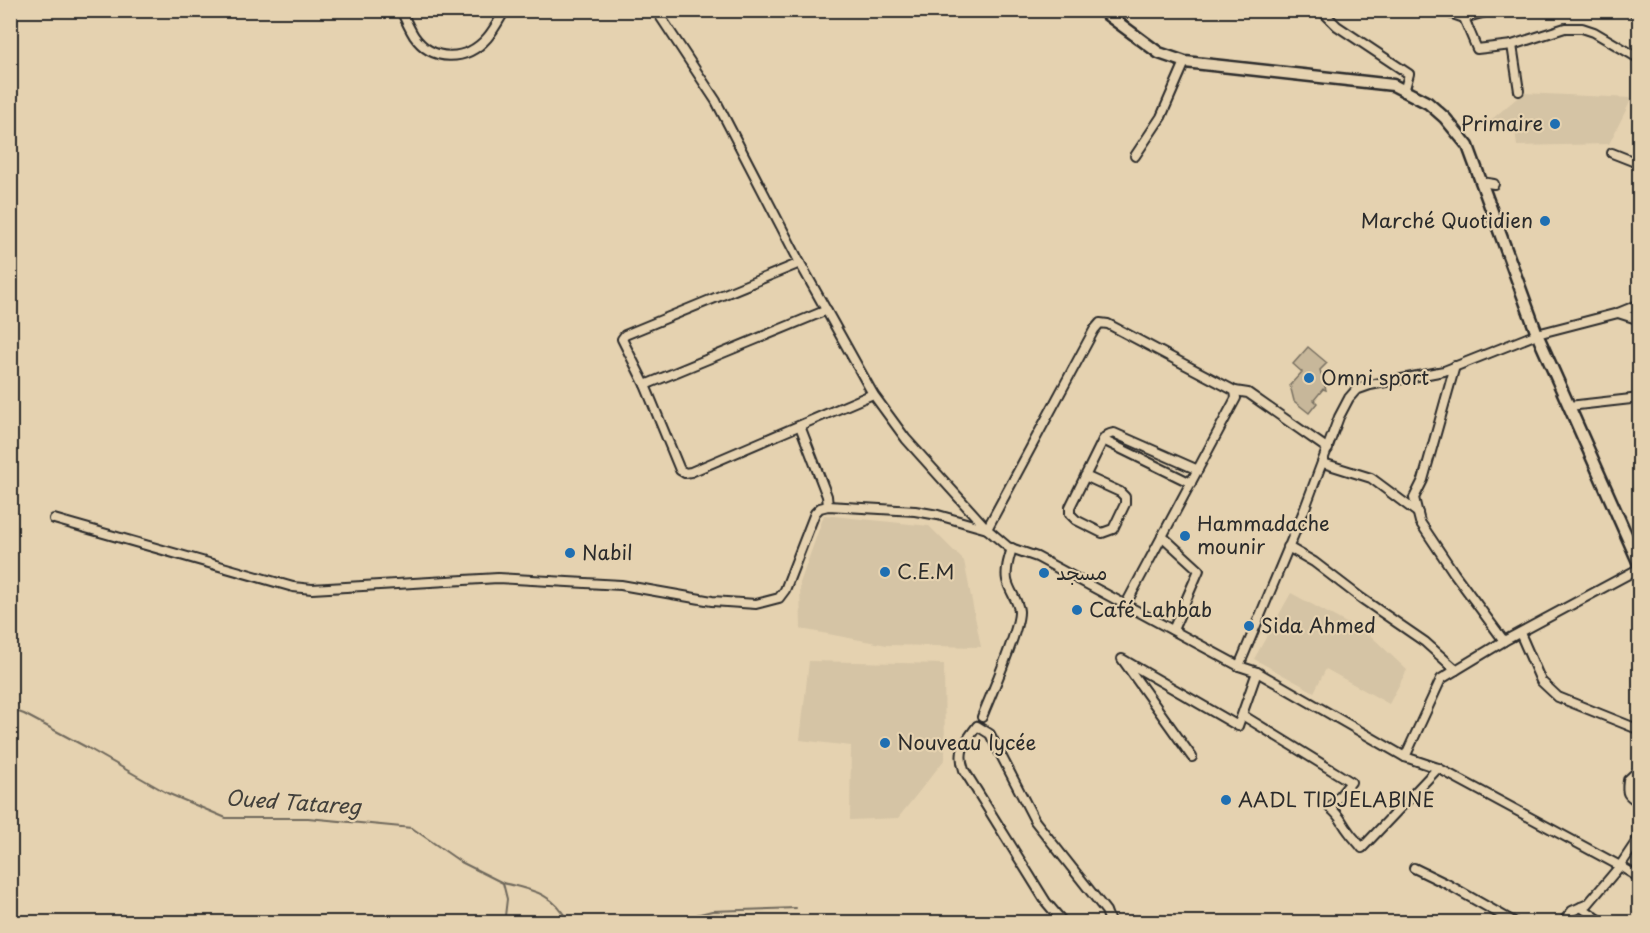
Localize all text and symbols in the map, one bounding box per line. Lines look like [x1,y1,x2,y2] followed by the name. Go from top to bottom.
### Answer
[1461,108,1543,138] place label: Primaire
[1548,117,1562,131] marker: Primaire
[1361,205,1533,235] place label: Marché Quotidien
[1538,214,1552,228] marker: Marché Quotidien
[1321,362,1429,392] place label: Omni sport
[1302,371,1316,385] marker: Omni sport
[1197,508,1330,561] place label: Hammadache mounir
[1178,529,1192,543] marker: Hammadache mounir
[582,537,633,567] place label: Nabil
[563,546,577,560] marker: Nabil
[897,556,954,586] place label: C.E.M
[1056,557,1107,587] place label: مسجد
[878,565,892,579] marker: C.E.M
[1037,566,1051,580] marker: مسجد
[1089,594,1212,624] place label: Café Lahbab
[1070,603,1084,617] marker: Café Lahbab
[1261,610,1376,640] place label: Sida Ahmed
[1242,619,1256,633] marker: Sida Ahmed
[897,727,1036,757] place label: Nouveau lycée
[878,736,892,750] marker: Nouveau lycée
[224,780,364,822] water label: Oued Tatareg
[1238,784,1435,814] place label: AADL TIDJELABINE
[1219,793,1233,807] marker: AADL TIDJELABINE

